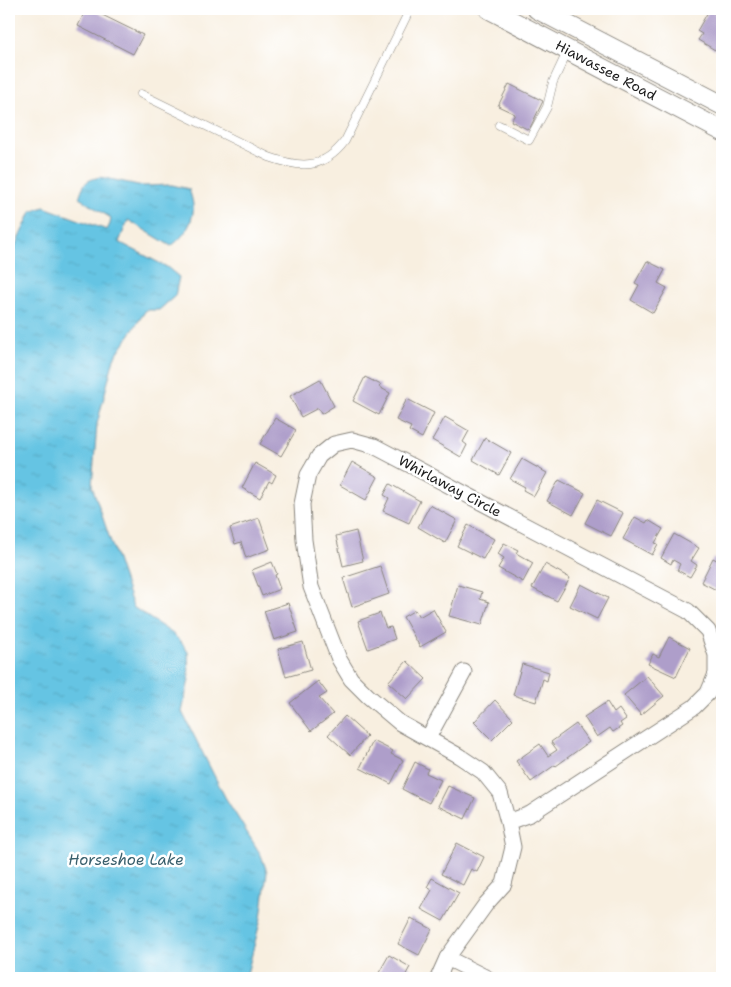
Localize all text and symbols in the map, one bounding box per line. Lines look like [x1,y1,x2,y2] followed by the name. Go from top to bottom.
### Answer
[552,36,660,104] street label: Hiawassee Road
[395,451,505,521] street label: Whirlaway Circle
[68,850,184,870] water label: Horseshoe Lake

